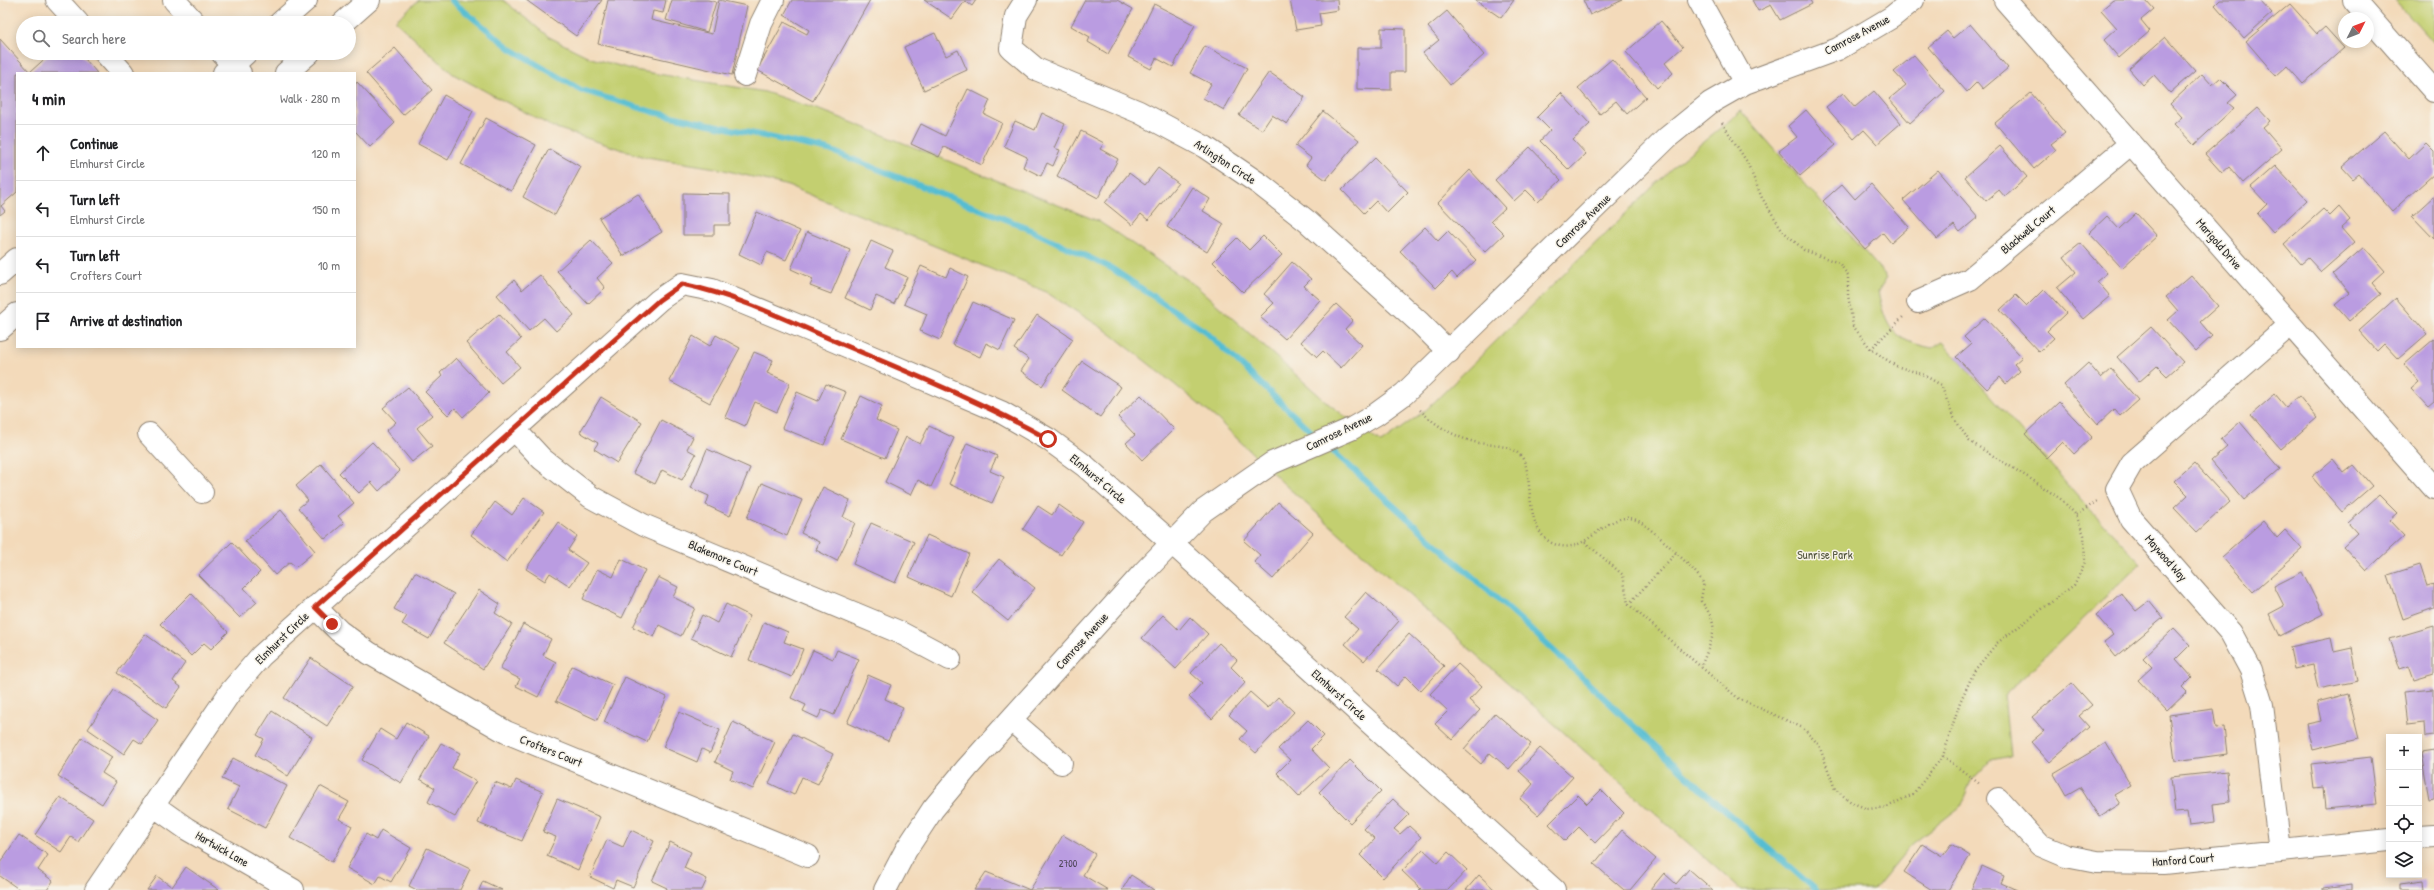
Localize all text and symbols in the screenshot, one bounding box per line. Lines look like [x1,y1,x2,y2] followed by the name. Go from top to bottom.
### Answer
[1821,10,1893,59] street label: Camrose Avenue
[2338,12,2374,48] north arrow
[16,16,356,60] search box
[30,27,52,49] icon: search
[62,28,126,49] text: Search here
[32,87,65,110] text: 4 min
[280,89,340,107] text: Walk · 280 m
[70,133,118,154] text: Continue
[1191,135,1260,188] street label: Arlington Circle
[32,142,54,164] icon: ahead
[312,144,340,162] text: 120 m
[70,154,145,172] text: Elmhurst Circle
[70,189,120,210] text: Turn left
[1551,190,1614,252] street label: Camrose Avenue
[32,198,54,220] icon: left
[312,200,340,218] text: 150 m
[1997,201,2059,258] street label: Blackwell Court
[70,210,145,228] text: Elmhurst Circle
[2192,214,2246,273] street label: Marigold Drive
[70,245,120,266] text: Turn left
[32,254,54,276] icon: left
[318,256,340,274] text: 10 m
[70,266,142,284] text: Crofters Court
[32,310,54,332] icon: arrive
[70,310,182,331] text: Arrive at destination
[1303,408,1375,455] street label: Camrose Avenue
[1039,430,1057,448] route start
[1066,450,1130,507] street label: Elmhurst Circle
[2141,531,2191,585] street label: Maywood Way
[686,535,761,580] street label: Blakemore Court
[1797,546,1853,563] park label: Sunrise Park
[251,607,313,668] street label: Elmhurst Circle
[1051,608,1112,673] street label: Camrose Avenue
[323,615,341,633] route end
[1308,665,1371,724] street label: Elmhurst Circle
[517,730,586,771] street label: Crofters Court
[2386,734,2422,878] map controls
[2386,734,2422,770] button: +
[2386,770,2422,806] button: −
[2386,806,2422,842] button: locate
[192,826,252,871] street label: Hartwick Lane
[2386,842,2422,878] button: layers
[2151,849,2215,870] street label: Hanford Court
[1059,857,1078,870] house number: 2700

